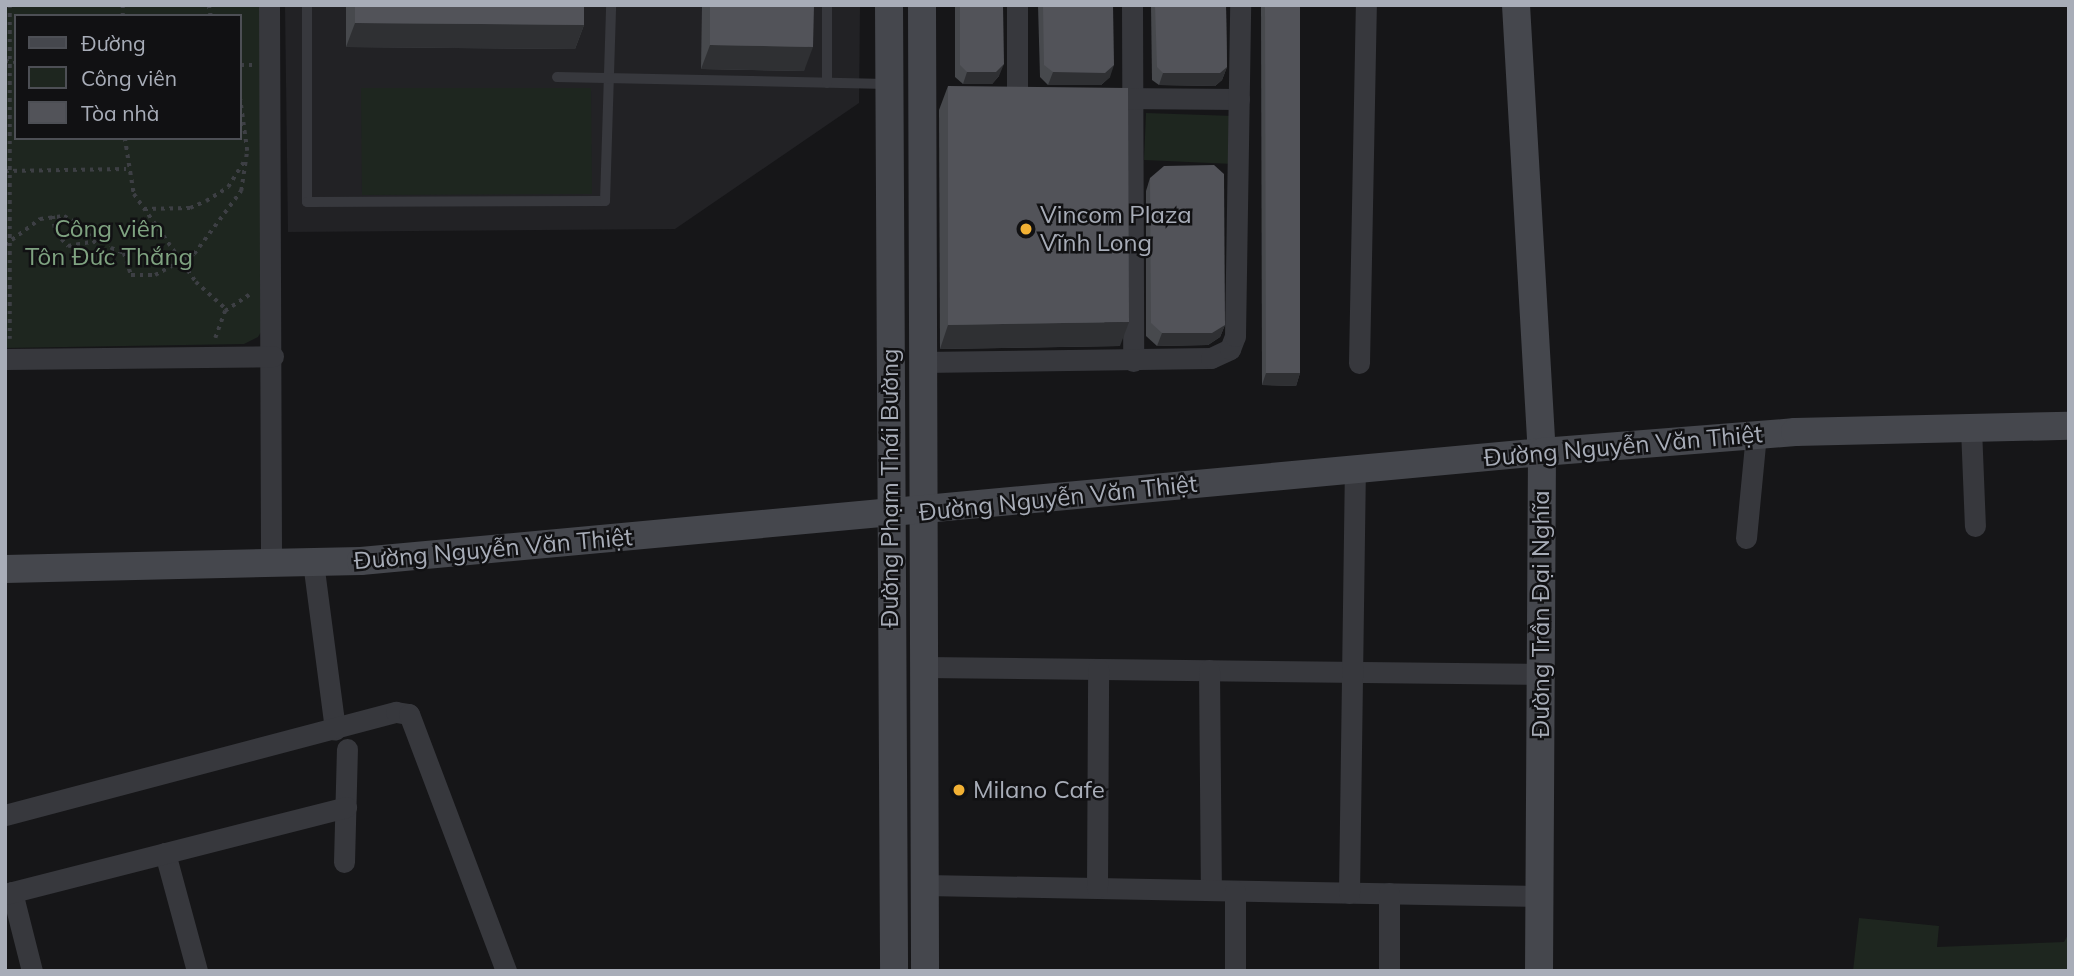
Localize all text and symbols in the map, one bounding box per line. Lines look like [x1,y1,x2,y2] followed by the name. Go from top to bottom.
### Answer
[14,14,242,140] legend
[81,30,146,56] text: Đường
[81,65,177,91] text: Công viên
[81,100,159,126] text: Tòa nhà
[1040,201,1192,257] place label: Vincom Plaza Vĩnh Long
[25,215,193,271] park label: Công viên Tôn Đức Thắng
[1018,221,1034,237] marker: Vincom Plaza Vĩnh Long
[876,348,904,628] street label: Đường Phạm Thái Bường
[1482,419,1764,473] street label: Đường Nguyễn Văn Thiệt
[917,469,1199,527] street label: Đường Nguyễn Văn Thiệt
[1527,490,1555,738] street label: Đường Trần Đại Nghĩa
[352,522,634,576] street label: Đường Nguyễn Văn Thiệt
[973,776,1105,804] place label: Milano Cafe
[951,782,967,798] marker: Milano Cafe

